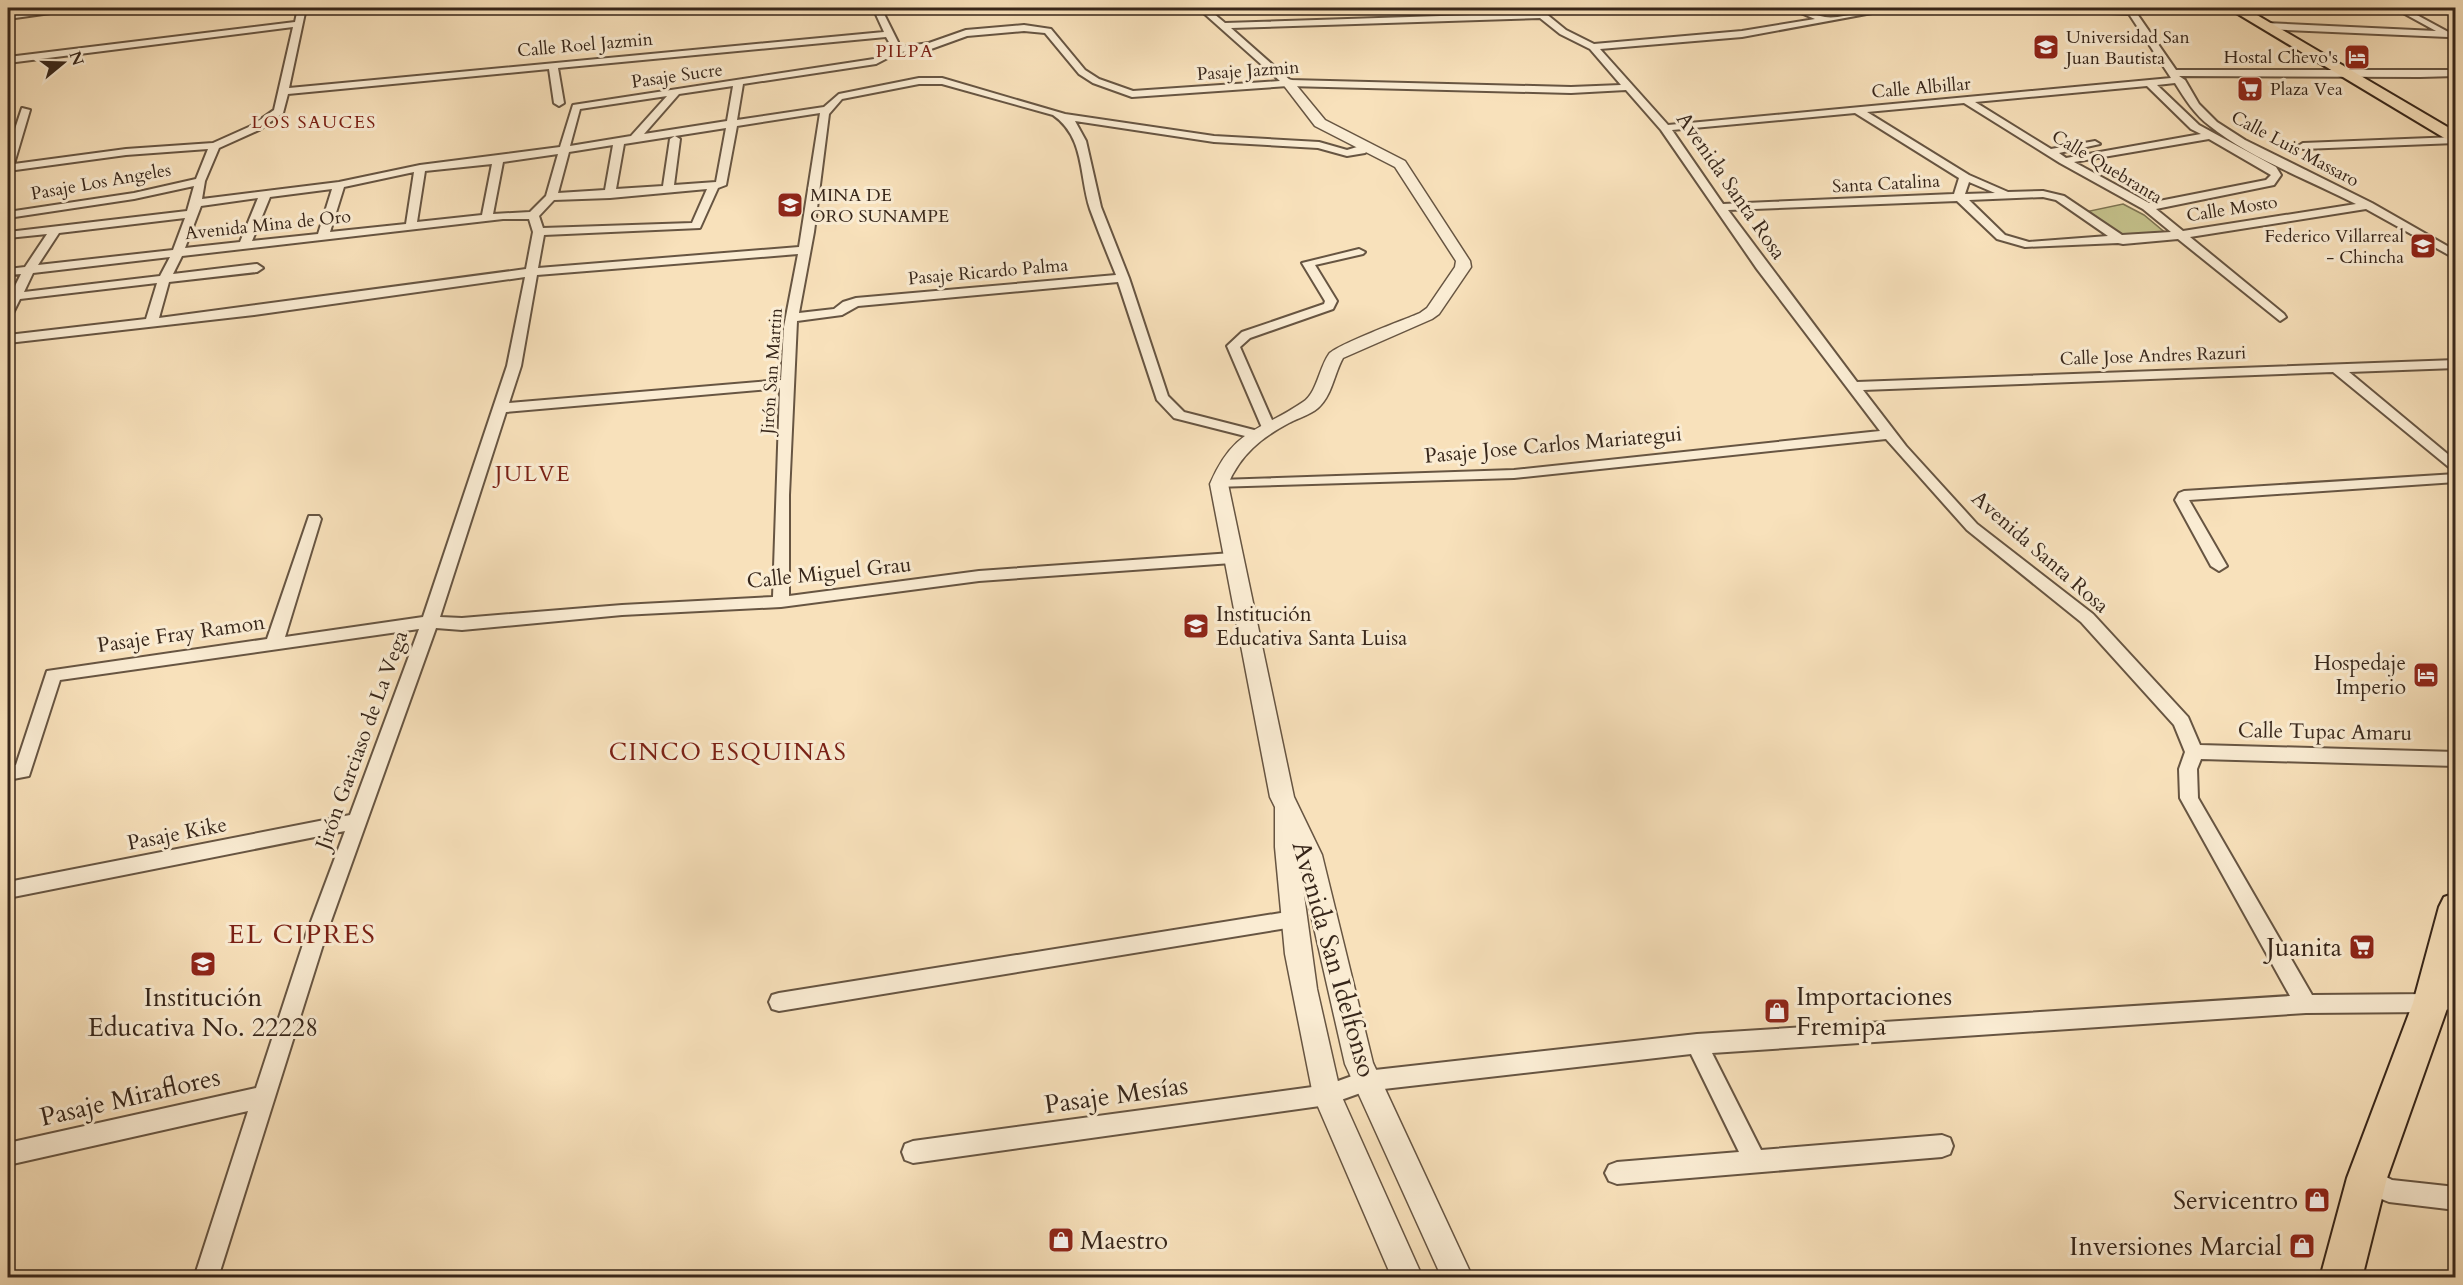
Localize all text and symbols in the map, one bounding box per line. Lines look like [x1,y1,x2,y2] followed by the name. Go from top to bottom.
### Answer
[2063,25,2190,71] place label: Universidad San Juan Bautista
[516,27,655,63] street label: Calle Roel Jazmin
[2031,32,2061,62] school or university icon: Universidad San Juan Bautista
[33,33,93,93] north arrow
[876,39,934,64] district label: PILPA
[2342,42,2372,72] hotel icon: Hostal Chevo's
[2224,45,2338,70] place label: Hostal Chevo's
[64,48,89,69] text: N
[1196,55,1301,87] street label: Pasaje Jazmin
[630,57,724,95] street label: Pasaje Sucre
[1870,71,1972,105] street label: Calle Albillar
[2235,74,2265,104] supermarket icon: Plaza Vea
[2270,77,2343,102] place label: Plaza Vea
[2227,105,2363,193] street label: Calle Luis Massaro
[1669,107,1793,265] street label: Avenida Santa Rosa
[251,110,377,135] district label: LOS SAUCES
[2047,124,2167,210] street label: Calle Quebranta
[29,157,173,207] street label: Pasaje Los Angeles
[1831,169,1941,199] street label: Santa Catalina
[810,183,949,229] place label: MINA DE ORO SUNAMPE
[2185,189,2280,229] street label: Calle Mosto
[775,190,805,220] school or university icon: MINA DE ORO SUNAMPE
[184,204,353,246] street label: Avenida Mina de Oro
[2265,224,2404,270] place label: Federico Villarreal - Chincha
[2408,231,2438,261] school or university icon: Federico Villarreal - Chincha
[907,253,1069,291] street label: Pasaje Ricardo Palma
[755,306,789,438] street label: Jirón San Martin
[2059,340,2247,372] street label: Calle Jose Andres Razuri
[1423,419,1683,471] street label: Pasaje Jose Carlos Mariategui
[492,459,571,489] district label: JULVE
[1965,484,2115,620] street label: Avenida Santa Rosa
[745,550,913,596] street label: Calle Miguel Grau
[1216,600,1407,653] place label: Institución Educativa Santa Luisa
[95,608,267,660] street label: Pasaje Fray Ramon
[1181,611,1211,641] school or university icon: Institución Educativa Santa Luisa
[308,626,415,856] street label: Jirón Garciaso de La Vega
[2314,649,2406,702] place label: Hospedaje Imperio
[2411,660,2441,690] hotel icon: Hospedaje Imperio
[2238,716,2412,748] street label: Calle Tupac Amaru
[609,736,847,769] district label: CINCO ESQUINAS
[125,810,229,858] street label: Pasaje Kike
[1284,837,1384,1081] street label: Avenida San Idelfonso
[228,916,376,953] district label: EL CIPRES
[2262,930,2342,965] place label: Juanita
[2347,932,2377,962] supermarket icon: Juanita
[188,949,218,979] school or university icon: Institución Educativa No. 22228
[1796,979,1952,1044] place label: Importaciones Fremipa
[88,980,318,1045] place label: Institución Educativa No. 22228
[1762,996,1792,1026] shop icon: Importaciones Fremipa
[36,1059,224,1135] street label: Pasaje Miraflores
[1042,1068,1190,1122] street label: Pasaje Mesías
[2173,1183,2298,1218] place label: Servicentro
[2302,1185,2332,1215] shop icon: Servicentro
[1080,1223,1168,1258] place label: Maestro
[1046,1225,1076,1255] shop icon: Maestro
[2069,1229,2282,1264] place label: Inversiones Marcial
[2287,1231,2317,1261] shop icon: Inversiones Marcial

